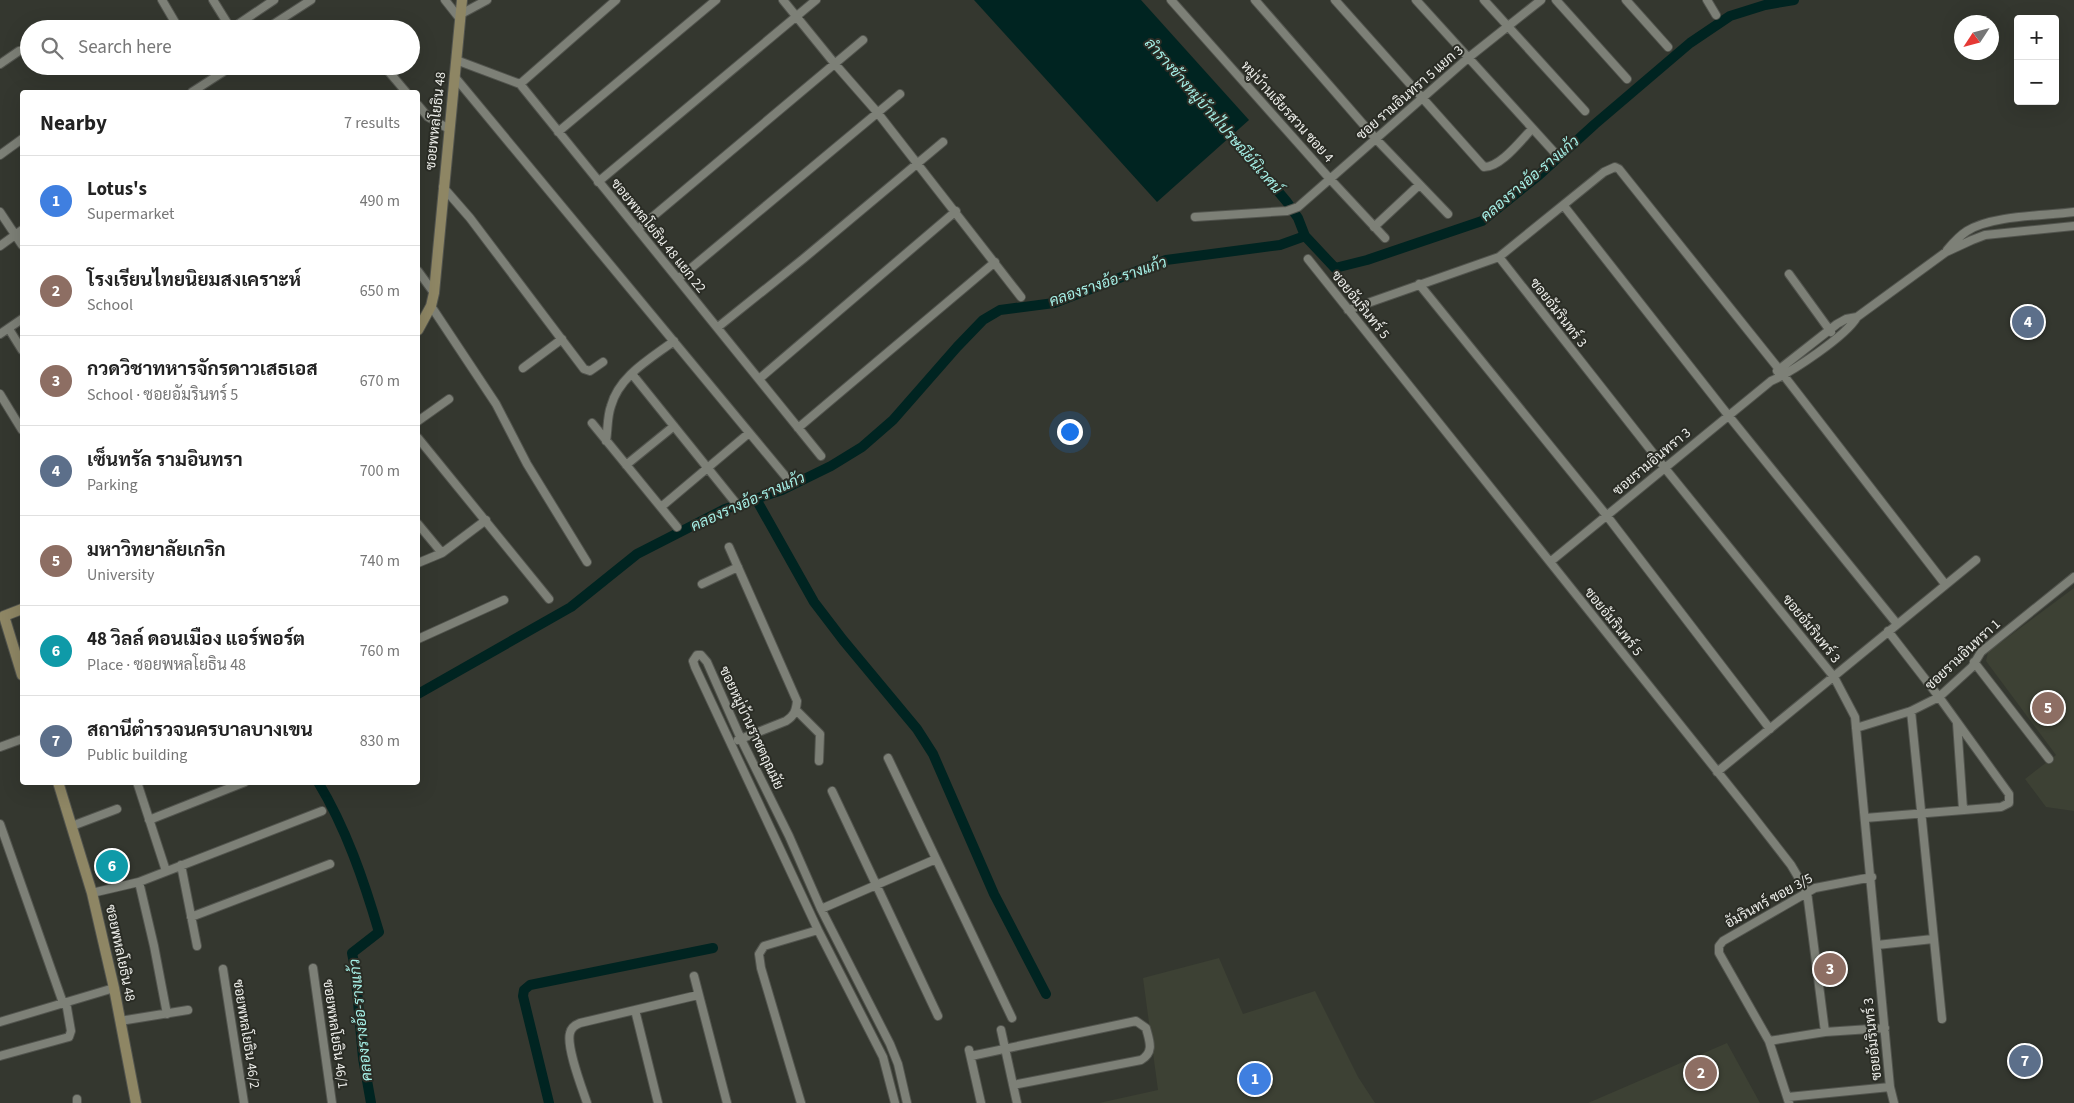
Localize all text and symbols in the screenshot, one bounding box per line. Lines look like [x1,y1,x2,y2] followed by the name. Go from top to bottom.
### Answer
[1954,15,1999,60] north arrow
[2014,15,2059,105] map controls
[2014,15,2059,60] button: +
[20,20,420,75] search box
[38,34,66,62] icon: search
[78,34,172,61] text: Search here
[1139,34,1288,200] water label: ลำรางข้างหมู่บ้านไปรษณีย์นิเวศน์
[1352,41,1468,145] street label: ซอย รามอินทรา 5 แยก 3
[1236,57,1338,167] street label: หมู่บ้านเธียรสวน ซอย 4
[2014,60,2059,105] button: −
[421,71,451,171] street label: ซอยพหลโยธิน 48
[40,108,107,138] text: Nearby
[344,112,400,134] text: 7 results
[1476,131,1584,227] water label: คลองรางอ้อ-รางแก้ว
[605,174,711,298] street label: ซอยพหลโยธิน 48 แยก 22
[87,176,147,203] text: Lotus's
[52,190,60,212] text: 1
[360,190,400,212] text: 490 m
[87,203,174,225] text: Supermarket
[1046,252,1170,312] water label: คลองรางอ้อ-รางแก้ว
[1326,266,1394,344] street label: ซอยอัมรินทร์ 5
[87,267,301,294] text: โรงเรียนไทยนิยมสงเคราะห์
[1525,274,1591,352] street label: ซอยอัมรินทร์ 3
[52,280,60,302] text: 2
[360,280,400,302] text: 650 m
[87,294,133,316] text: School
[2012,303,2044,341] pin: 4
[87,356,318,383] text: กวดวิชาทหารจักรดาวเสธเอส
[52,370,60,392] text: 3
[360,370,400,392] text: 670 m
[87,384,238,406] text: School · ซอยอัมรินทร์ 5
[1057,419,1083,445] your location
[1609,423,1695,501] street label: ซอยรามอินทรา 3
[87,447,243,474] text: เซ็นทรัล รามอินทรา
[52,460,60,482] text: 4
[360,460,400,482] text: 700 m
[687,467,809,537] water label: คลองรางอ้อ-รางแก้ว
[87,474,138,496] text: Parking
[87,537,226,564] text: มหาวิทยาลัยเกริก
[52,550,60,572] text: 5
[360,550,400,572] text: 740 m
[87,564,154,586] text: University
[1579,583,1647,661] street label: ซอยอัมรินทร์ 5
[1777,590,1845,668] street label: ซอยอัมรินทร์ 3
[1921,615,2005,695] street label: ซอยรามอินทรา 1
[87,626,305,653] text: 48 วิลล์ ดอนเมือง แอร์พอร์ต
[52,640,60,662] text: 6
[360,640,400,662] text: 760 m
[87,654,246,676] text: Place · ซอยพหลโยธิน 48
[714,663,788,793] street label: ซอยหมู่บ้านราชตฤณมัย
[2032,689,2064,727] pin: 5
[87,717,313,744] text: สถานีตำรวจนครบาลบางเขน
[52,730,60,752] text: 7
[360,730,400,752] text: 830 m
[87,744,187,766] text: Public building
[96,847,128,885] pin: 6
[1721,869,1817,933] street label: อัมรินทร์ ซอย 3/5
[100,903,140,1003] street label: ซอยพหลโยธิน 48
[1814,950,1846,988] pin: 3
[344,957,378,1082] water label: คลองรางอ้อ-รางแก้ว
[227,978,265,1090] street label: ซอยพหลโยธิน 46/2
[317,978,353,1090] street label: ซอยพหลโยธิน 46/1
[1859,997,1887,1081] street label: ซอยอัมรินทร์ 3
[2009,1042,2041,1080] pin: 7
[1685,1054,1717,1092] pin: 2
[1239,1060,1271,1098] pin: 1

